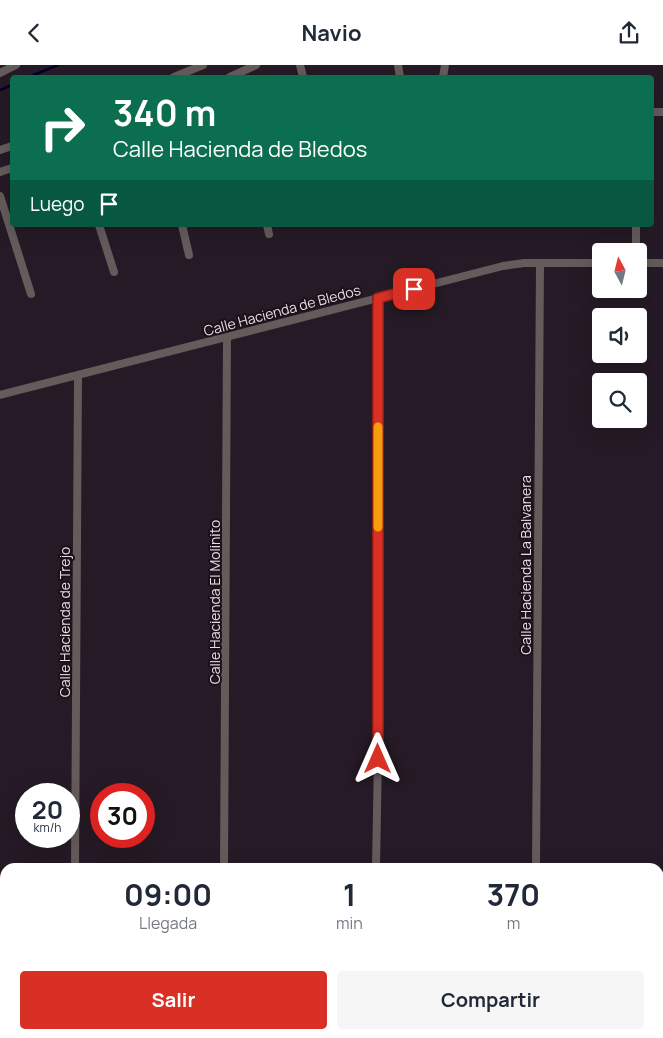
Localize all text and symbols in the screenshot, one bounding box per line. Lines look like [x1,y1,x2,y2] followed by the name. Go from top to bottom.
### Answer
[302,18,361,48] text: Navio
[20,19,48,47] icon: back
[615,19,643,47] icon: share
[113,89,216,137] text: 340 m
[30,95,95,160] icon: right
[113,134,367,164] text: Calle Hacienda de Bledos
[95,190,123,218] icon: arrive
[30,191,85,217] text: Luego
[592,243,648,297] north arrow
[592,243,647,428] map controls
[393,268,435,310] pin
[400,275,428,303] icon: arrive
[201,280,363,340] street label: Calle Hacienda de Bledos
[592,308,647,363] button: sound
[592,373,647,428] button: search
[516,475,535,655] street label: Calle Hacienda La Balvanera
[205,520,224,684] street label: Calle Hacienda El Molinito
[55,547,74,697] street label: Calle Hacienda de Trejo
[351,732,403,784] position arrow
[90,783,155,848] speed limit sign: 30
[32,792,63,827] text: 20
[34,819,61,836] text: km/h
[124,874,212,915] text: 09:00
[343,874,356,915] text: 1
[487,874,540,915] text: 370
[139,912,197,934] text: Llegada
[336,912,363,934] text: min
[507,912,520,934] text: m
[20,971,327,1029] button: Salir
[337,971,644,1029] button: Compartir

